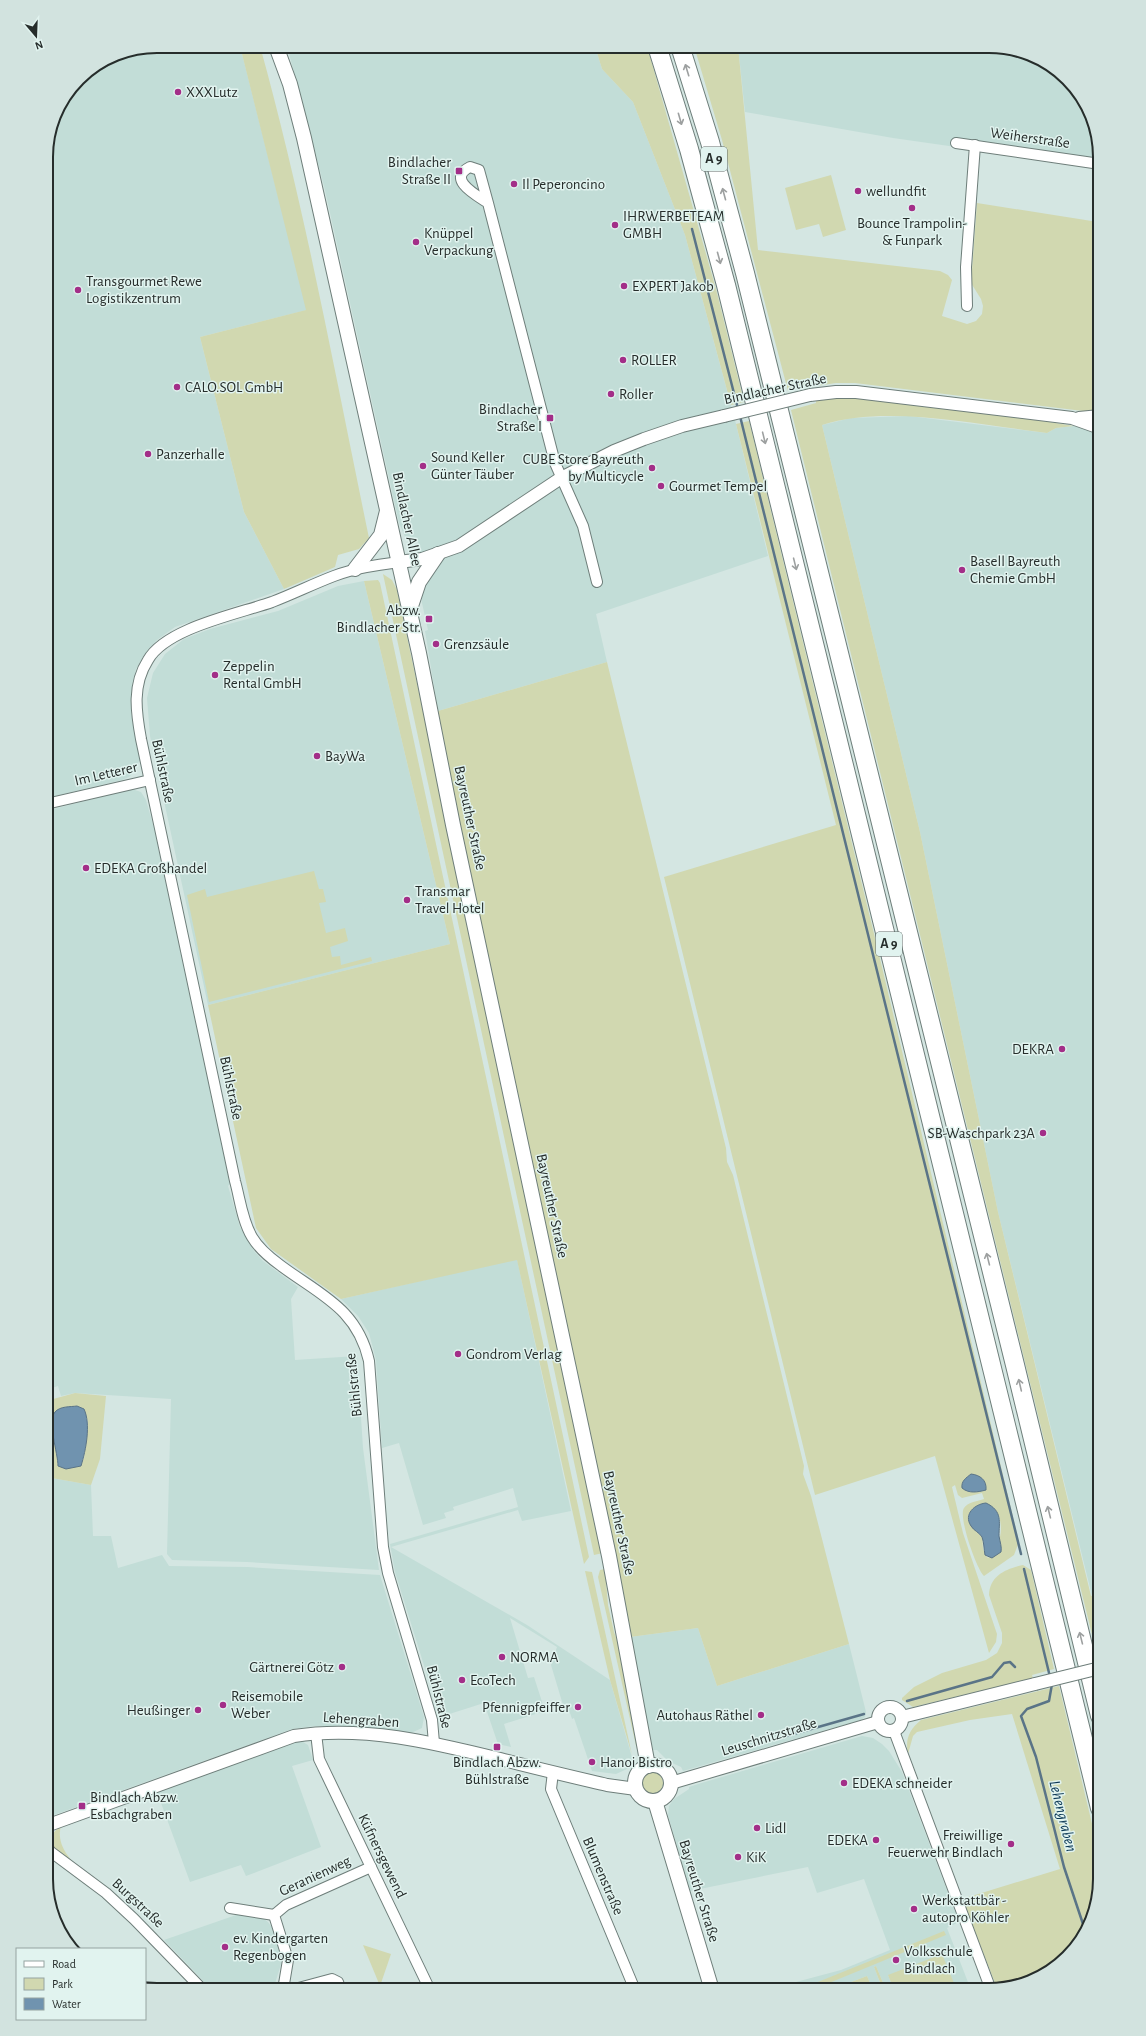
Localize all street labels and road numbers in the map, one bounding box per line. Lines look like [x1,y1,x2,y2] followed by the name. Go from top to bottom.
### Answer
[989,125,1071,151] street label: Weiherstraße
[701,147,727,171] road number: A 9
[722,371,828,407] street label: Bindlacher Straße
[390,471,424,567] street label: Bindlacher Allee
[149,738,177,804] street label: Bühlstraße
[73,759,139,789] street label: Im Letterer
[452,765,488,872] street label: Bayreuther Straße
[876,932,902,956] road number: A 9
[217,1055,245,1121] street label: Bühlstraße
[534,1153,570,1260] street label: Bayreuther Straße
[343,1352,365,1418] street label: Bühlstraße
[601,1470,637,1577] street label: Bayreuther Straße
[424,1664,454,1730] street label: Bühlstraße
[322,1710,400,1730] street label: Lehengraben
[719,1715,819,1759] street label: Leuschnitzstraße
[355,1812,409,1901] street label: Küfnersgewend
[580,1835,626,1917] street label: Blumenstraße
[676,1838,722,1944] street label: Bayreuther Straße
[277,1853,354,1899] street label: Geranienweg
[109,1875,167,1931] street label: Burgstraße

